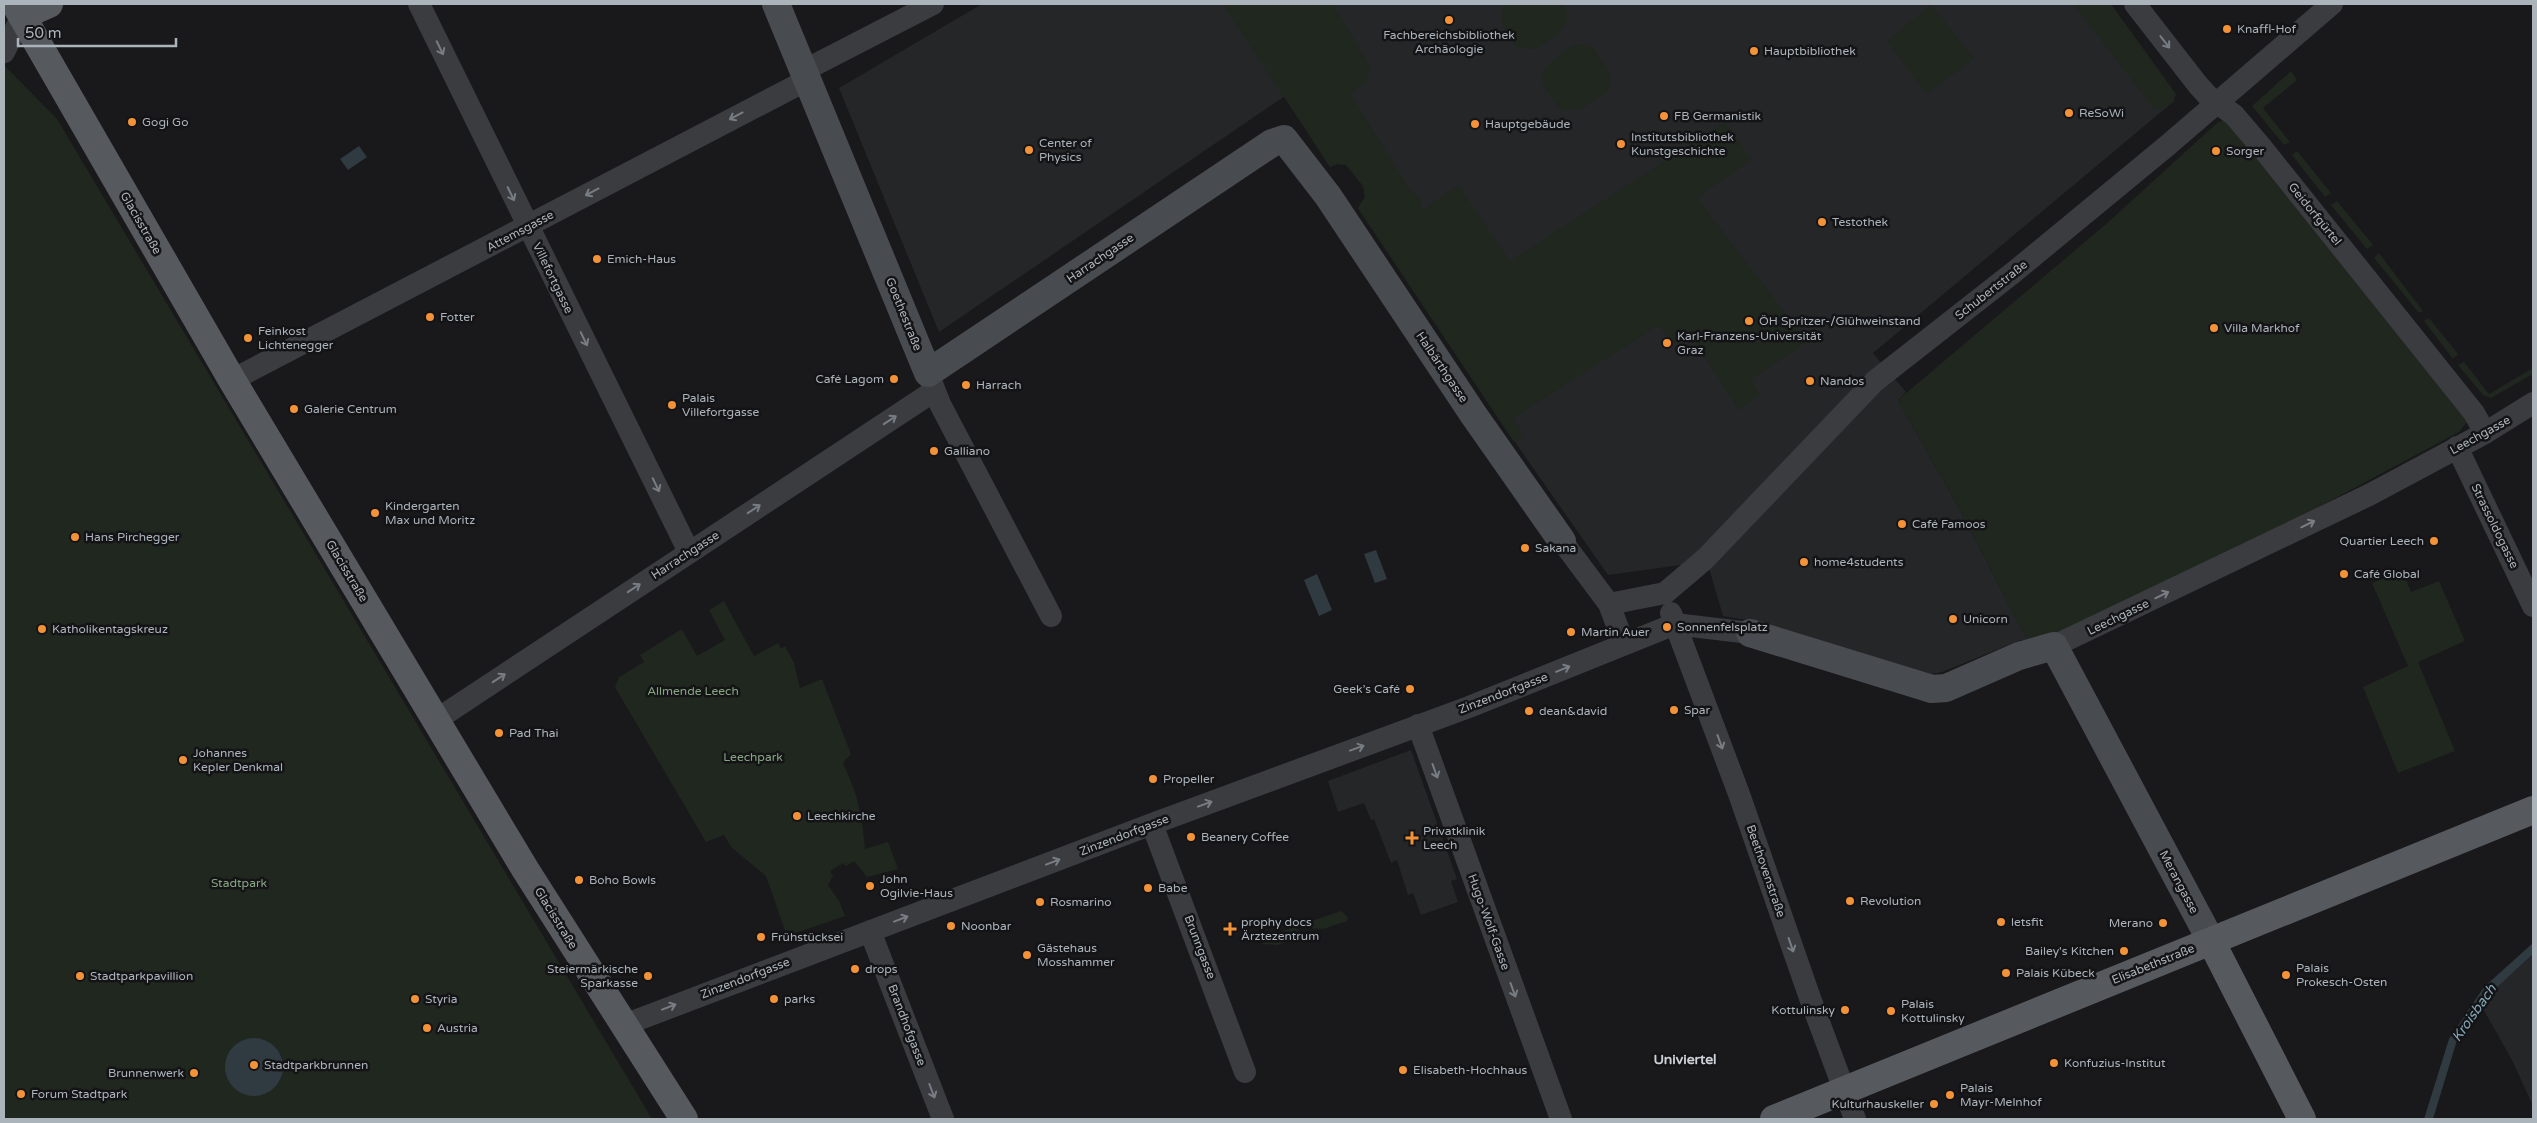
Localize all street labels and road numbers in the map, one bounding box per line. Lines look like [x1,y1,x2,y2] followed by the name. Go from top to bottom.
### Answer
[2286,180,2344,248] street label: Geidorfgürtel
[118,189,165,257] street label: Glacisstraße
[484,207,556,255] street label: Attemsgasse
[1064,230,1136,286] street label: Harrachgasse
[530,240,576,316] street label: Villefortgasse
[1952,257,2030,322] street label: Schubertstraße
[883,275,925,353] street label: Goethestraße
[1413,329,1471,405] street label: Halbärthgasse
[2447,413,2513,457] street label: Leechgasse
[2468,481,2522,571] street label: Strassoldogasse
[648,528,722,582] street label: Harrachgasse
[323,538,371,605] street label: Glacisstraße
[2085,596,2151,638] street label: Leechgasse
[1456,669,1550,716] street label: Zinzendorfgasse
[1077,811,1171,858] street label: Zinzendorfgasse
[1744,823,1788,919] street label: Beethovenstraße
[2157,848,2202,916] street label: Merangasse
[1465,872,1513,972] street label: Hugo-Wolf-Gasse
[532,885,581,951] street label: Glacisstraße
[1181,913,1219,981] street label: Brunngasse
[2110,941,2197,987] street label: Elisabethstraße
[698,954,792,1001] street label: Zinzendorfgasse
[885,982,929,1068] street label: Brandhofgasse

